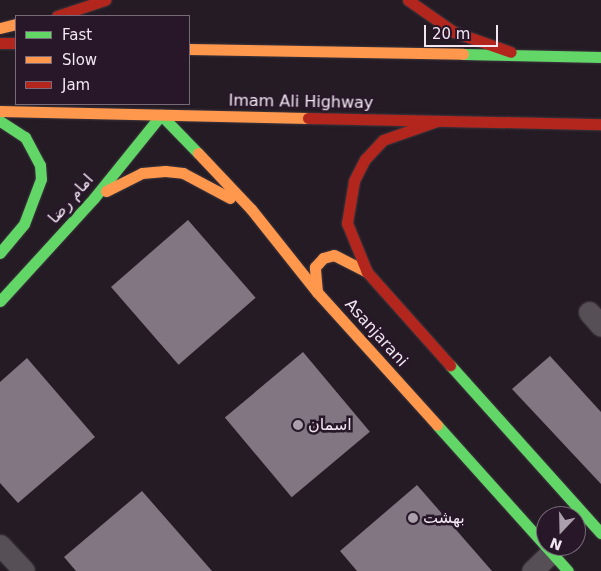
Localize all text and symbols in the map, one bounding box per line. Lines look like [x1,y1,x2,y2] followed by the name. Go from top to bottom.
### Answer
[15,15,190,105] legend
[426,15,500,47] scale bar
[432,25,470,43] text: 20 m
[62,26,92,44] text: Fast
[62,51,97,69] text: Slow
[62,76,90,94] text: Jam
[228,91,374,113] street label: Imam Ali Highway
[44,170,98,228] street label: امام رضا
[341,295,411,371] street label: Asanjarani
[308,415,352,435] place label: اسمان
[292,419,304,431] marker: اسمان
[536,506,586,556] north arrow
[423,508,465,528] place label: بهشت
[407,512,419,524] marker: بهشت
[548,535,564,554] text: N

